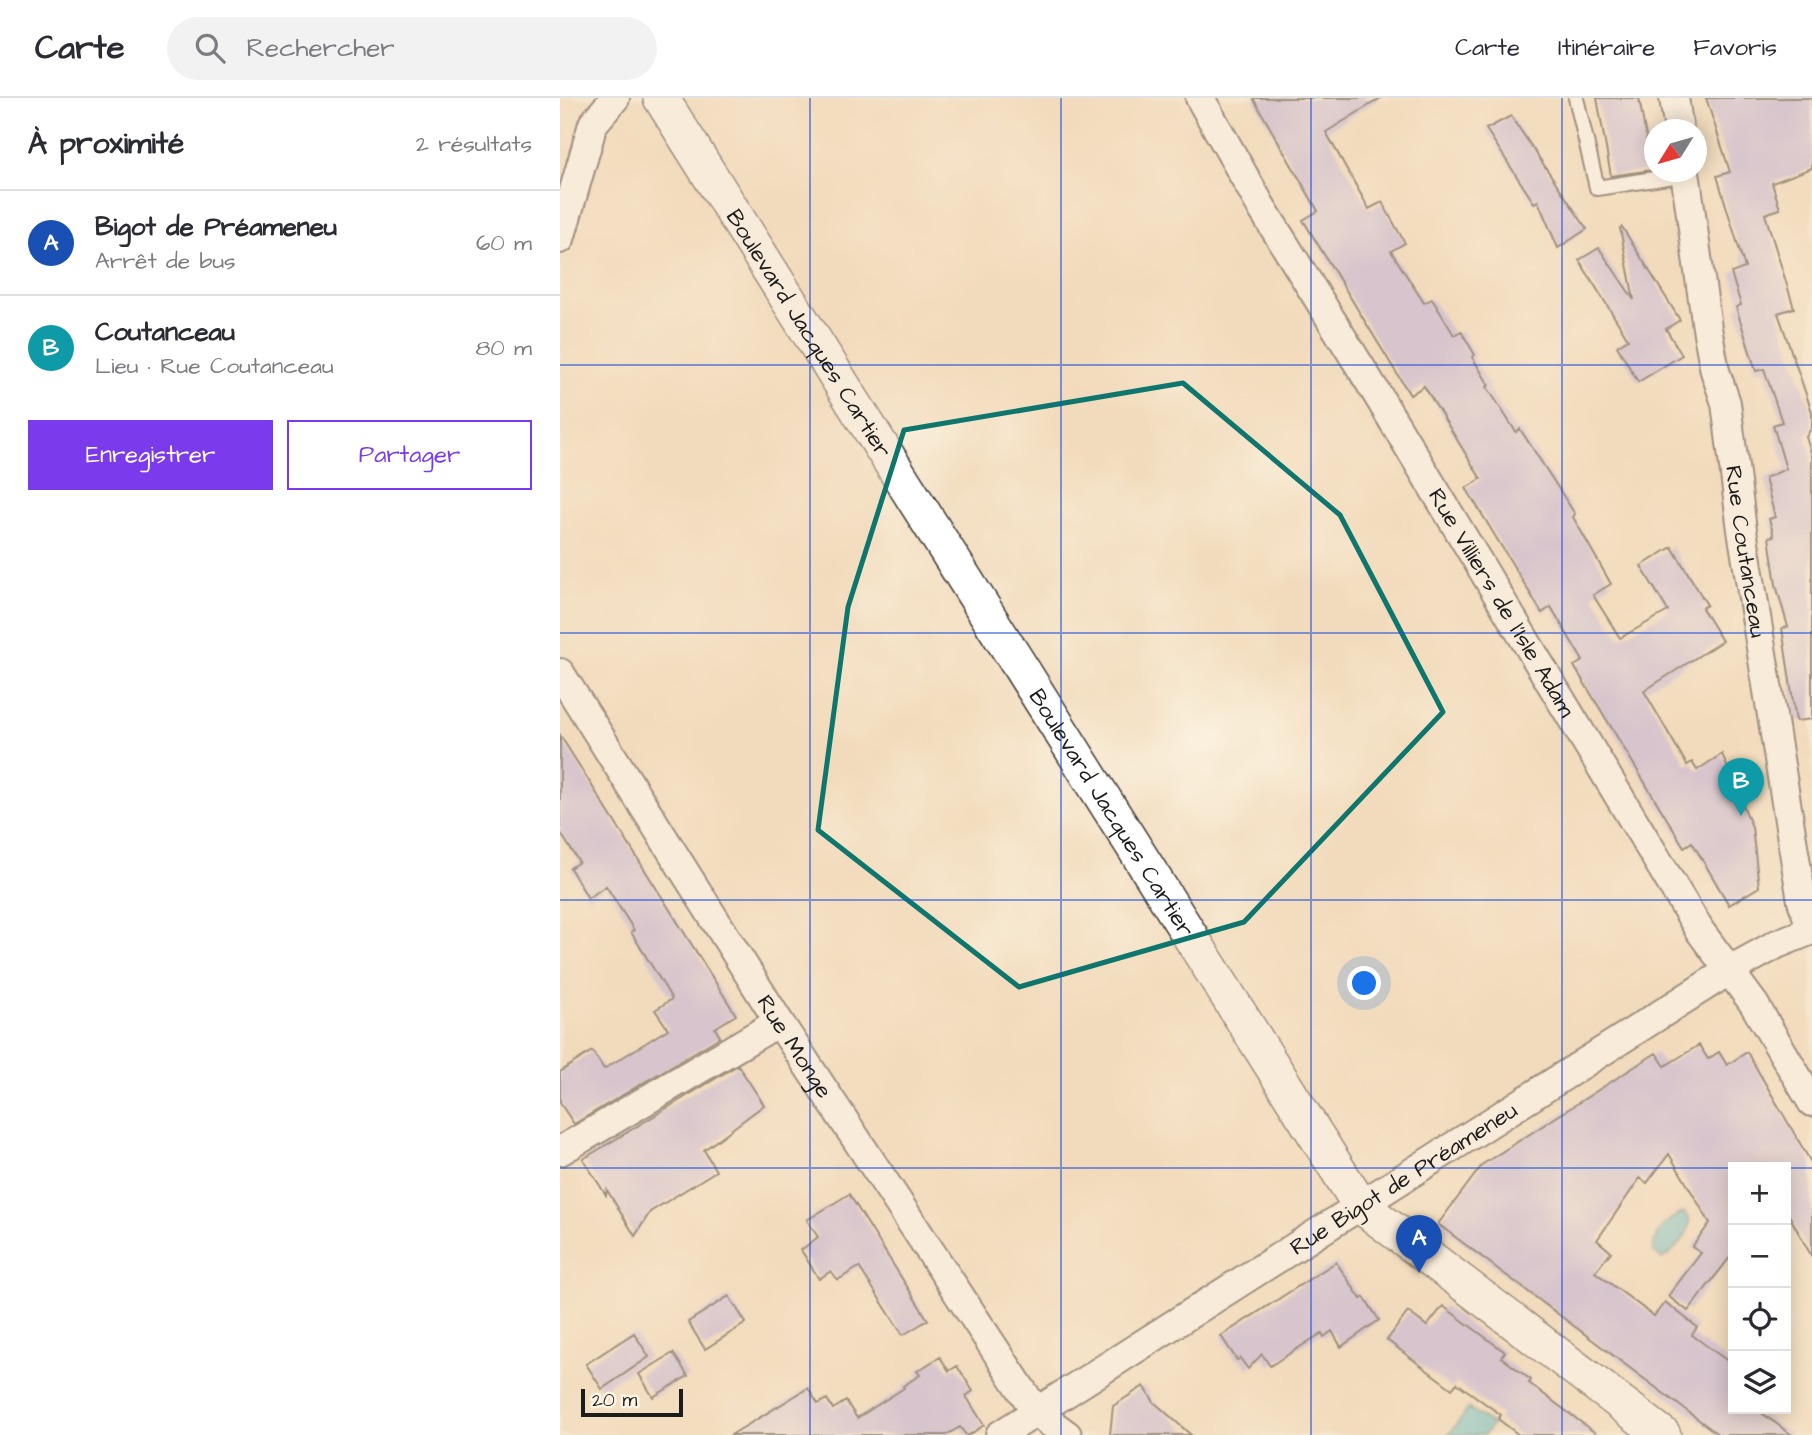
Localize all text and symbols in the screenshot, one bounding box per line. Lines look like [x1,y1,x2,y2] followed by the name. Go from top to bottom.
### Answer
[167,17,657,80] search box
[35,25,125,71] text: Carte
[191,29,229,67] icon: search
[247,30,395,66] text: Rechercher
[1455,31,1520,65] text: Carte
[1558,31,1655,65] text: Itinéraire
[1693,31,1777,65] text: Favoris
[1644,119,1707,182] north arrow
[28,123,184,165] text: À proximité
[416,128,532,160] text: 2 résultats
[718,203,899,464] street label: Boulevard Jacques Cartier
[95,209,337,245] text: Bigot de Préameneu
[44,227,58,259] text: A
[476,227,532,259] text: 60 m
[95,245,236,277] text: Arrêt de bus
[95,314,235,350] text: Coutanceau
[43,332,59,364] text: B
[475,332,532,364] text: 80 m
[95,350,334,382] text: Lieu · Rue Coutanceau
[28,420,273,490] button: Enregistrer
[287,420,532,490] button: Partager
[1717,464,1774,640] street label: Rue Coutanceau
[1420,482,1583,723] street label: Rue Villiers de l'Isle Adam
[1021,683,1202,944] street label: Boulevard Jacques Cartier
[1718,758,1764,816] pin: B
[1347,966,1381,1000] your location
[749,989,840,1105] street label: Rue Monge
[1284,1095,1524,1263] street label: Rue Bigot de Préameneu
[1728,1162,1791,1414] map controls
[1728,1162,1791,1225] button: +
[1396,1215,1442,1273] pin: A
[1728,1225,1791,1288] button: −
[1728,1288,1791,1351] button: locate
[1728,1351,1791,1414] button: layers
[581,1386,682,1418] scale bar
[592,1387,637,1414] text: 20 m

